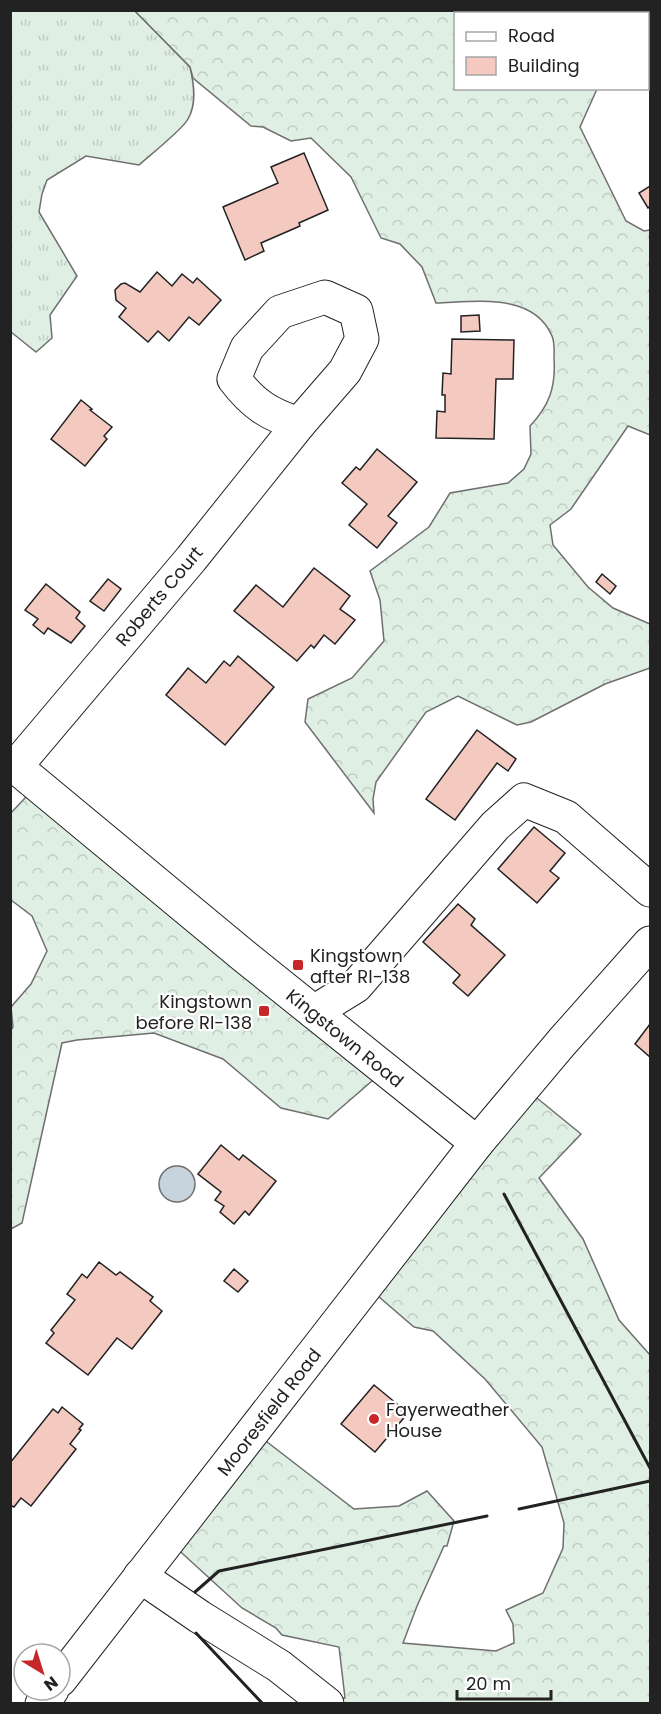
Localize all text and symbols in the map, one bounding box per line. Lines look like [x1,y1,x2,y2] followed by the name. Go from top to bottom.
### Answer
[454,12,649,90] legend
[508,23,555,48] text: Road
[508,53,580,78] text: Building
[110,541,208,651] street label: Roberts Court
[310,943,410,989] place label: Kingstown after RI-138
[291,958,305,972] marker: Kingstown after RI-138
[281,983,409,1093] street label: Kingstown Road
[136,989,252,1035] place label: Kingstown before RI-138
[257,1004,271,1018] marker: Kingstown before RI-138
[211,1343,327,1481] street label: Mooresfield Road
[386,1397,510,1443] place label: Fayerweather House
[367,1412,381,1426] marker: Fayerweather House
[12,1642,72,1702] north arrow
[457,1663,552,1701] scale bar
[39,1671,63,1696] text: N
[466,1671,511,1696] text: 20 m

